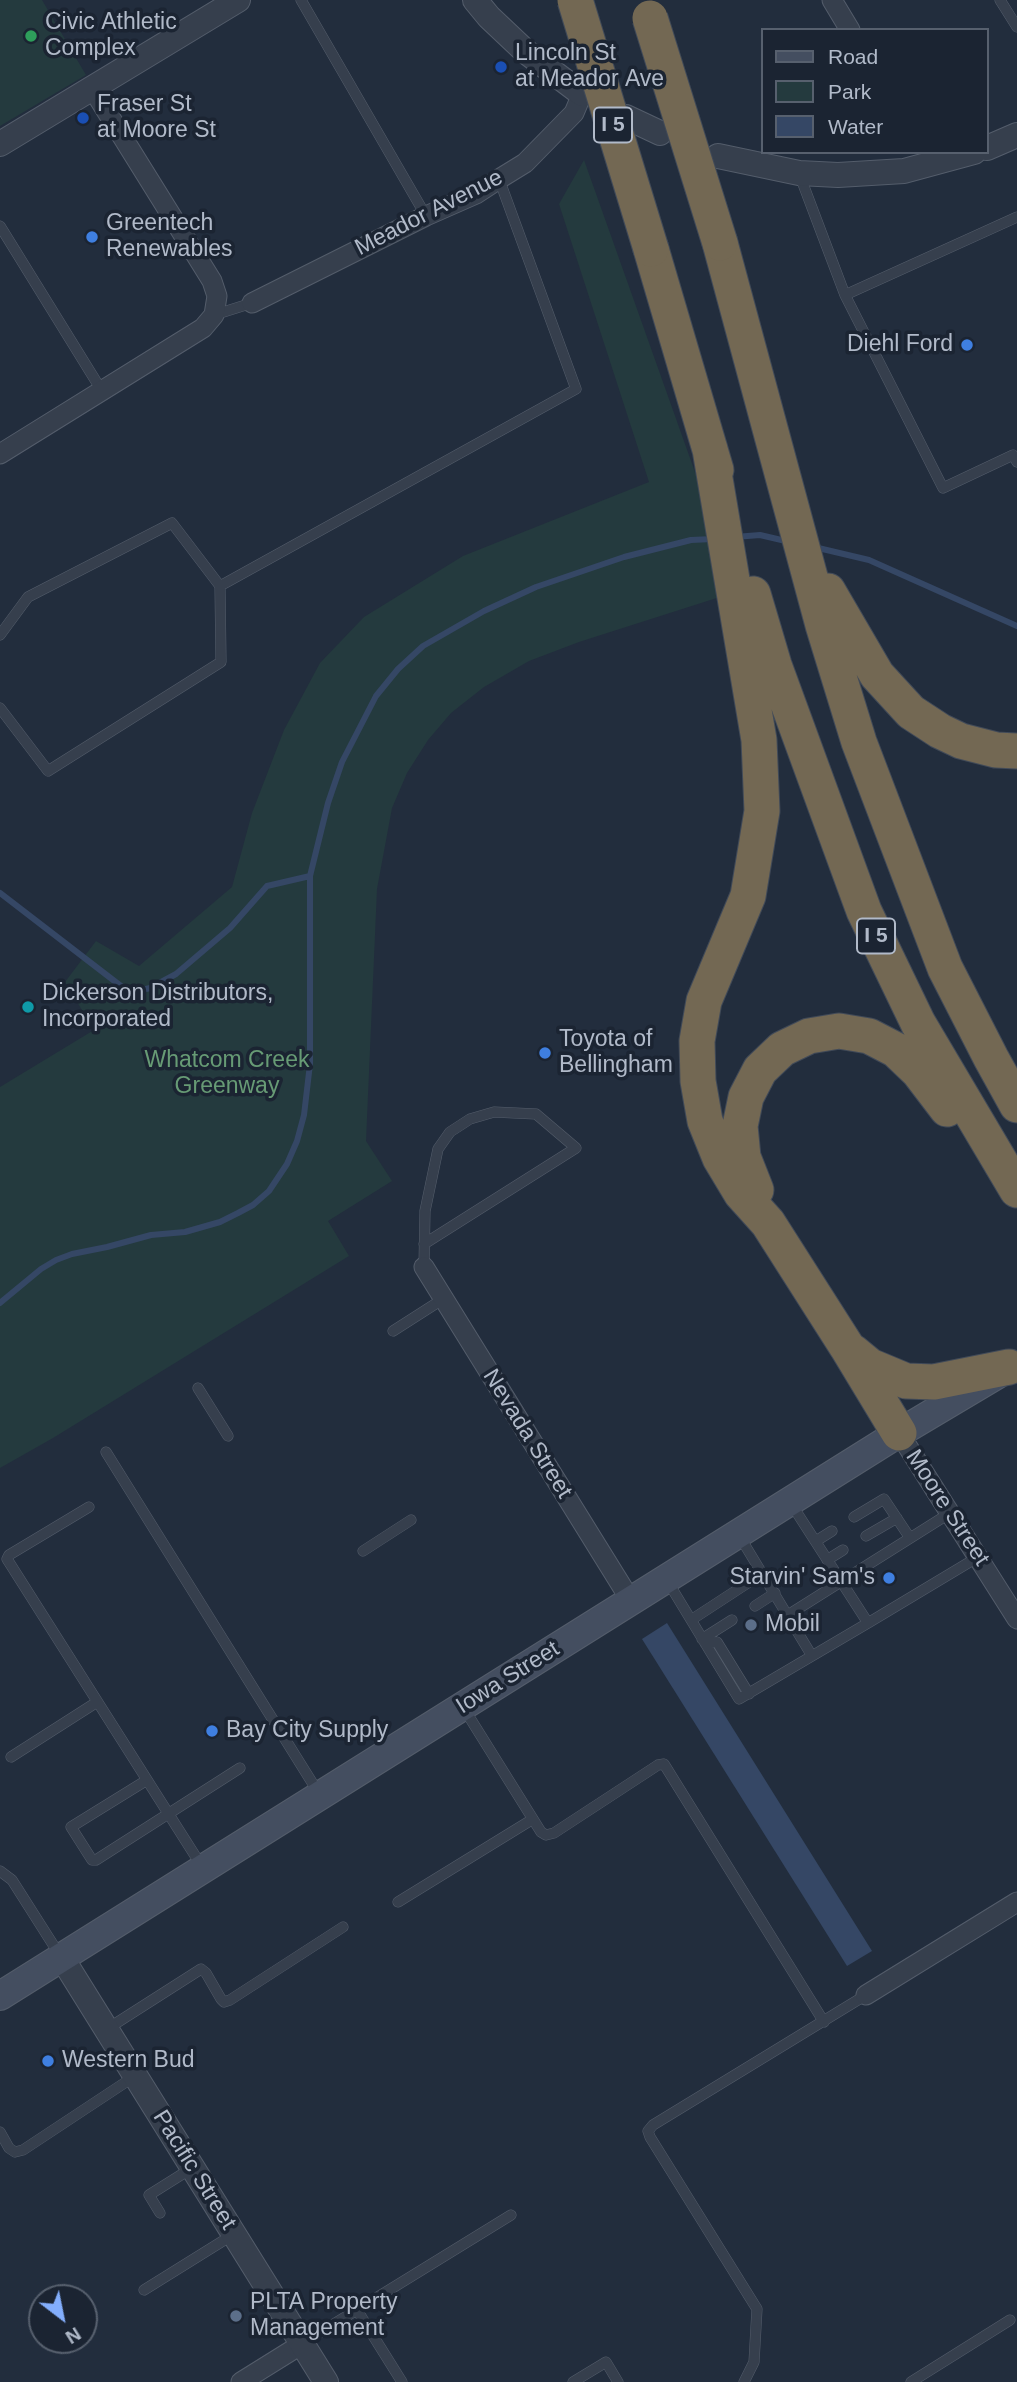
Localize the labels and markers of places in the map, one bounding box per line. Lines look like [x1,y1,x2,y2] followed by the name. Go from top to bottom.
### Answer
[45,9,177,63] place label: Civic Athletic Complex
[23,28,39,44] marker: Civic Athletic Complex
[515,40,664,94] place label: Lincoln St at Meador Ave
[493,59,509,75] marker: Lincoln St at Meador Ave
[97,91,216,145] place label: Fraser St at Moore St
[75,110,91,126] marker: Fraser St at Moore St
[106,210,233,264] place label: Greentech Renewables
[84,229,100,245] marker: Greentech Renewables
[847,331,953,359] place label: Diehl Ford
[959,337,975,353] marker: Diehl Ford
[42,980,273,1034] place label: Dickerson Distributors, Incorporated
[20,999,36,1015] marker: Dickerson Distributors, Incorporated
[559,1026,673,1080] place label: Toyota of Bellingham
[537,1045,553,1061] marker: Toyota of Bellingham
[729,1564,875,1592] place label: Starvin' Sam's
[881,1570,897,1586] marker: Starvin' Sam's
[765,1611,820,1639] place label: Mobil
[743,1617,759,1633] marker: Mobil
[226,1717,388,1745] place label: Bay City Supply
[204,1723,220,1739] marker: Bay City Supply
[62,2047,195,2075] place label: Western Bud
[40,2053,56,2069] marker: Western Bud
[250,2289,397,2343] place label: PLTA Property Management
[228,2308,244,2324] marker: PLTA Property Management

